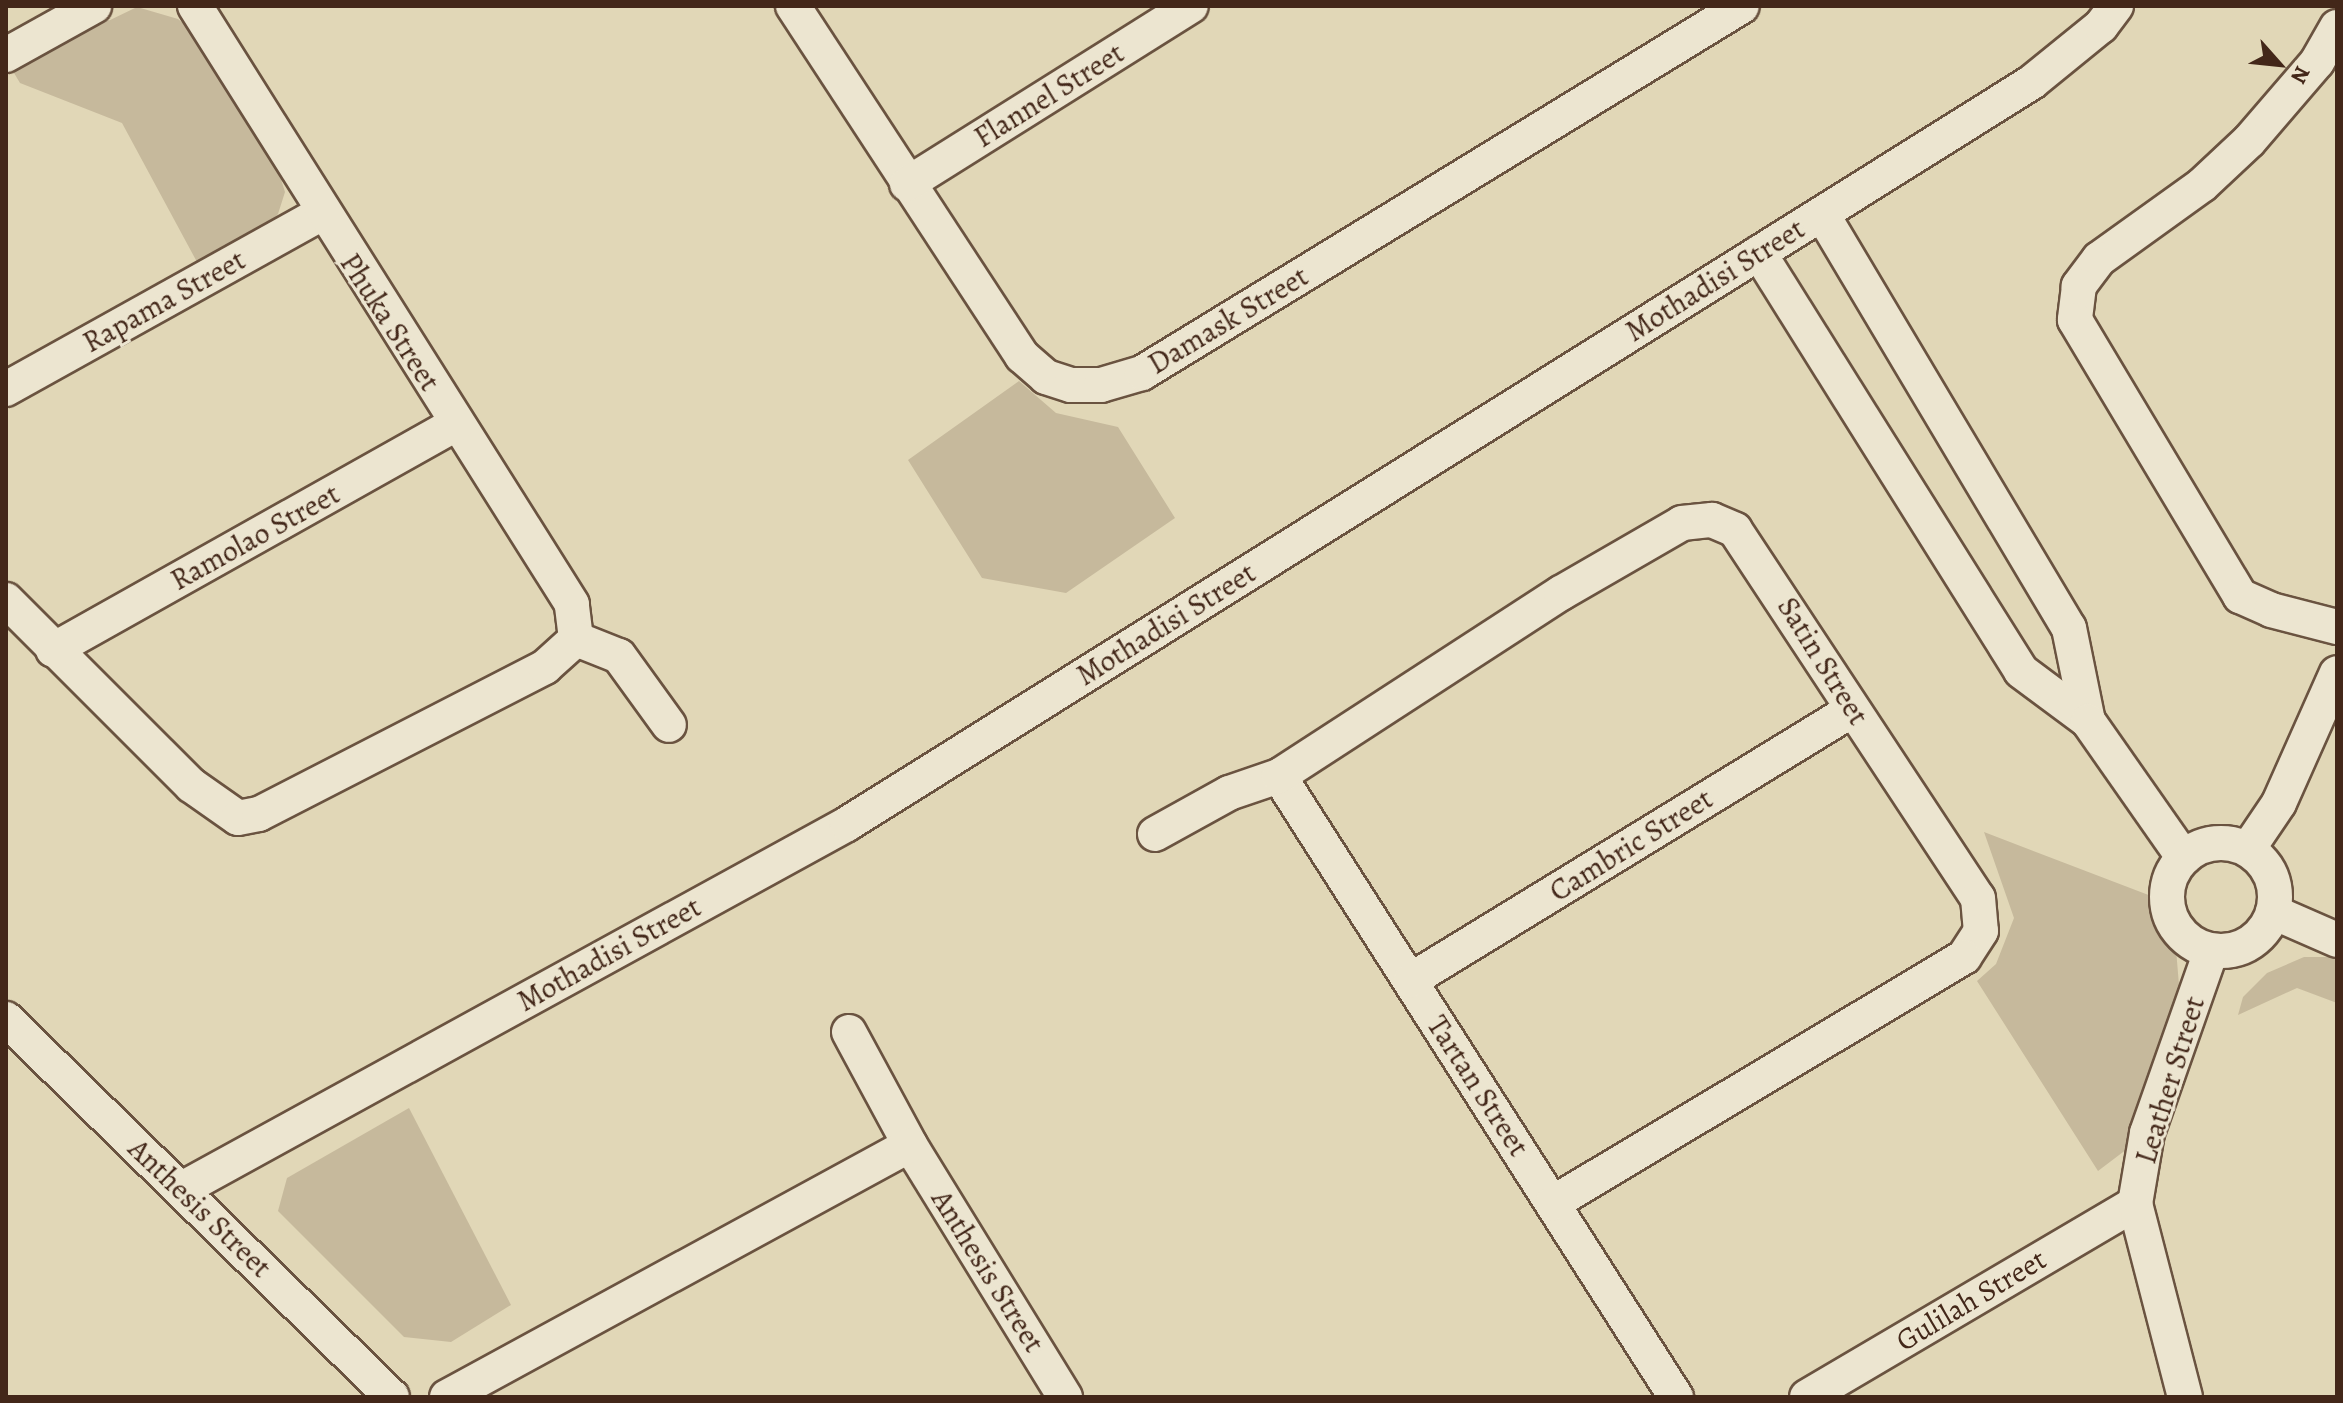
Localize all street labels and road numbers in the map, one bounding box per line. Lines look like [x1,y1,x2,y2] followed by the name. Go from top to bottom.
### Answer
[967,35,1131,155] street label: Flannel Street
[1619,211,1811,349] street label: Mothadisi Street
[76,242,252,360] street label: Rapama Street
[332,246,448,398] street label: Phuka Street
[1141,258,1315,382] street label: Damask Street
[164,476,346,598] street label: Ramolao Street
[1070,555,1262,693] street label: Mothadisi Street
[1770,590,1876,732] street label: Satin Street
[1543,781,1719,909] street label: Cambric Street
[511,889,707,1019] street label: Mothadisi Street
[2127,992,2213,1168] street label: Leather Street
[1419,1009,1537,1163] street label: Tartan Street
[121,1131,279,1285] street label: Anthesis Street
[924,1183,1052,1359] street label: Anthesis Street
[1890,1241,2052,1359] street label: Gulilah Street

